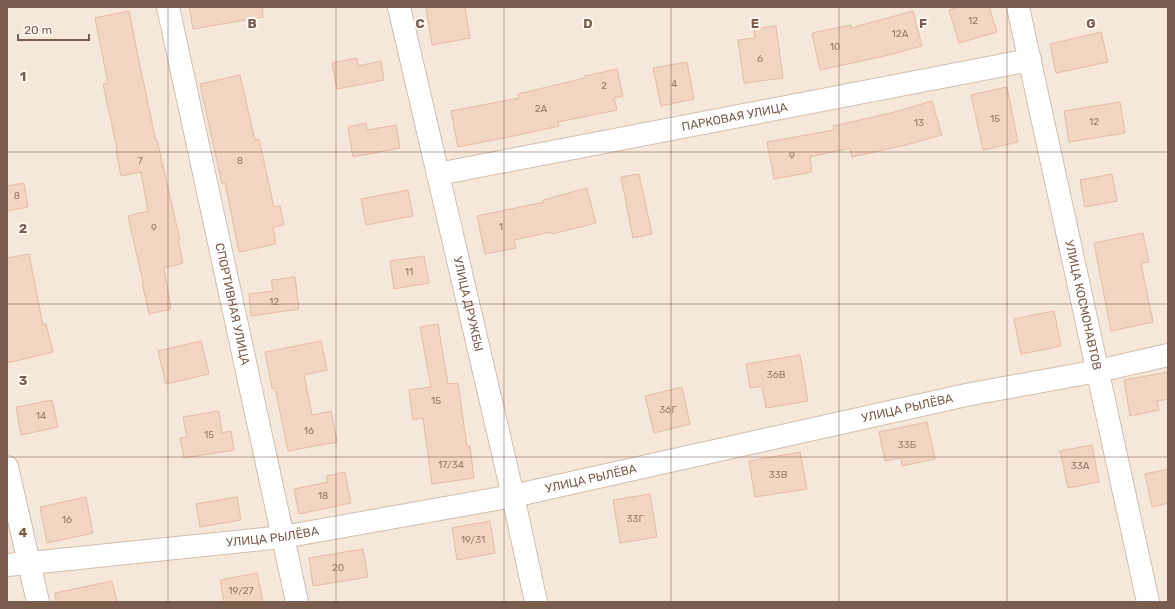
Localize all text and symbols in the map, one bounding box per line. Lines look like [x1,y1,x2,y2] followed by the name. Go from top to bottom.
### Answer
[968,15,978,27] house number: 12
[18,16,89,42] scale bar
[247,16,257,31] text: B
[415,16,425,31] text: C
[583,16,593,31] text: D
[751,16,759,31] text: E
[919,16,927,31] text: F
[1086,16,1096,31] text: G
[24,23,52,37] text: 20 m
[892,28,909,40] house number: 12А
[830,41,840,53] house number: 10
[757,53,763,65] house number: 6
[20,69,26,84] text: 1
[671,78,677,90] house number: 4
[601,80,607,92] house number: 2
[680,100,789,134] street label: ПАРКОВАЯ УЛИЦА
[535,103,548,115] house number: 2А
[990,113,1000,125] house number: 15
[1089,116,1099,128] house number: 12
[914,117,924,129] house number: 13
[789,150,795,162] house number: 9
[137,155,143,167] house number: 7
[237,155,243,167] house number: 8
[14,190,20,202] house number: 8
[19,221,27,236] text: 2
[499,221,503,233] house number: 1
[151,222,157,234] house number: 9
[1062,239,1104,371] street label: УЛИЦА КОСМОНАВТОВ
[212,242,252,367] street label: СПОРТИВНАЯ УЛИЦА
[450,255,486,353] street label: УЛИЦА ДРУЖБЫ
[405,266,413,278] house number: 11
[269,296,279,308] house number: 12
[767,369,786,381] house number: 36В
[19,373,28,388] text: 3
[860,391,954,425] street label: УЛИЦА РЫЛЁВА
[431,395,441,407] house number: 15
[659,404,677,416] house number: 36Г
[36,410,46,422] house number: 14
[304,425,314,437] house number: 16
[204,429,214,441] house number: 15
[898,439,917,451] house number: 33Б
[438,459,464,471] house number: 17/34
[1071,460,1090,472] house number: 33А
[544,462,638,496] street label: УЛИЦА РЫЛЁВА
[769,469,788,481] house number: 33В
[318,490,328,502] house number: 18
[626,513,644,525] house number: 33Г
[62,514,72,526] house number: 16
[226,524,320,550] street label: УЛИЦА РЫЛЁВА
[19,525,28,540] text: 4
[461,534,485,546] house number: 19/31
[332,562,344,574] house number: 20
[228,585,254,597] house number: 19/27

